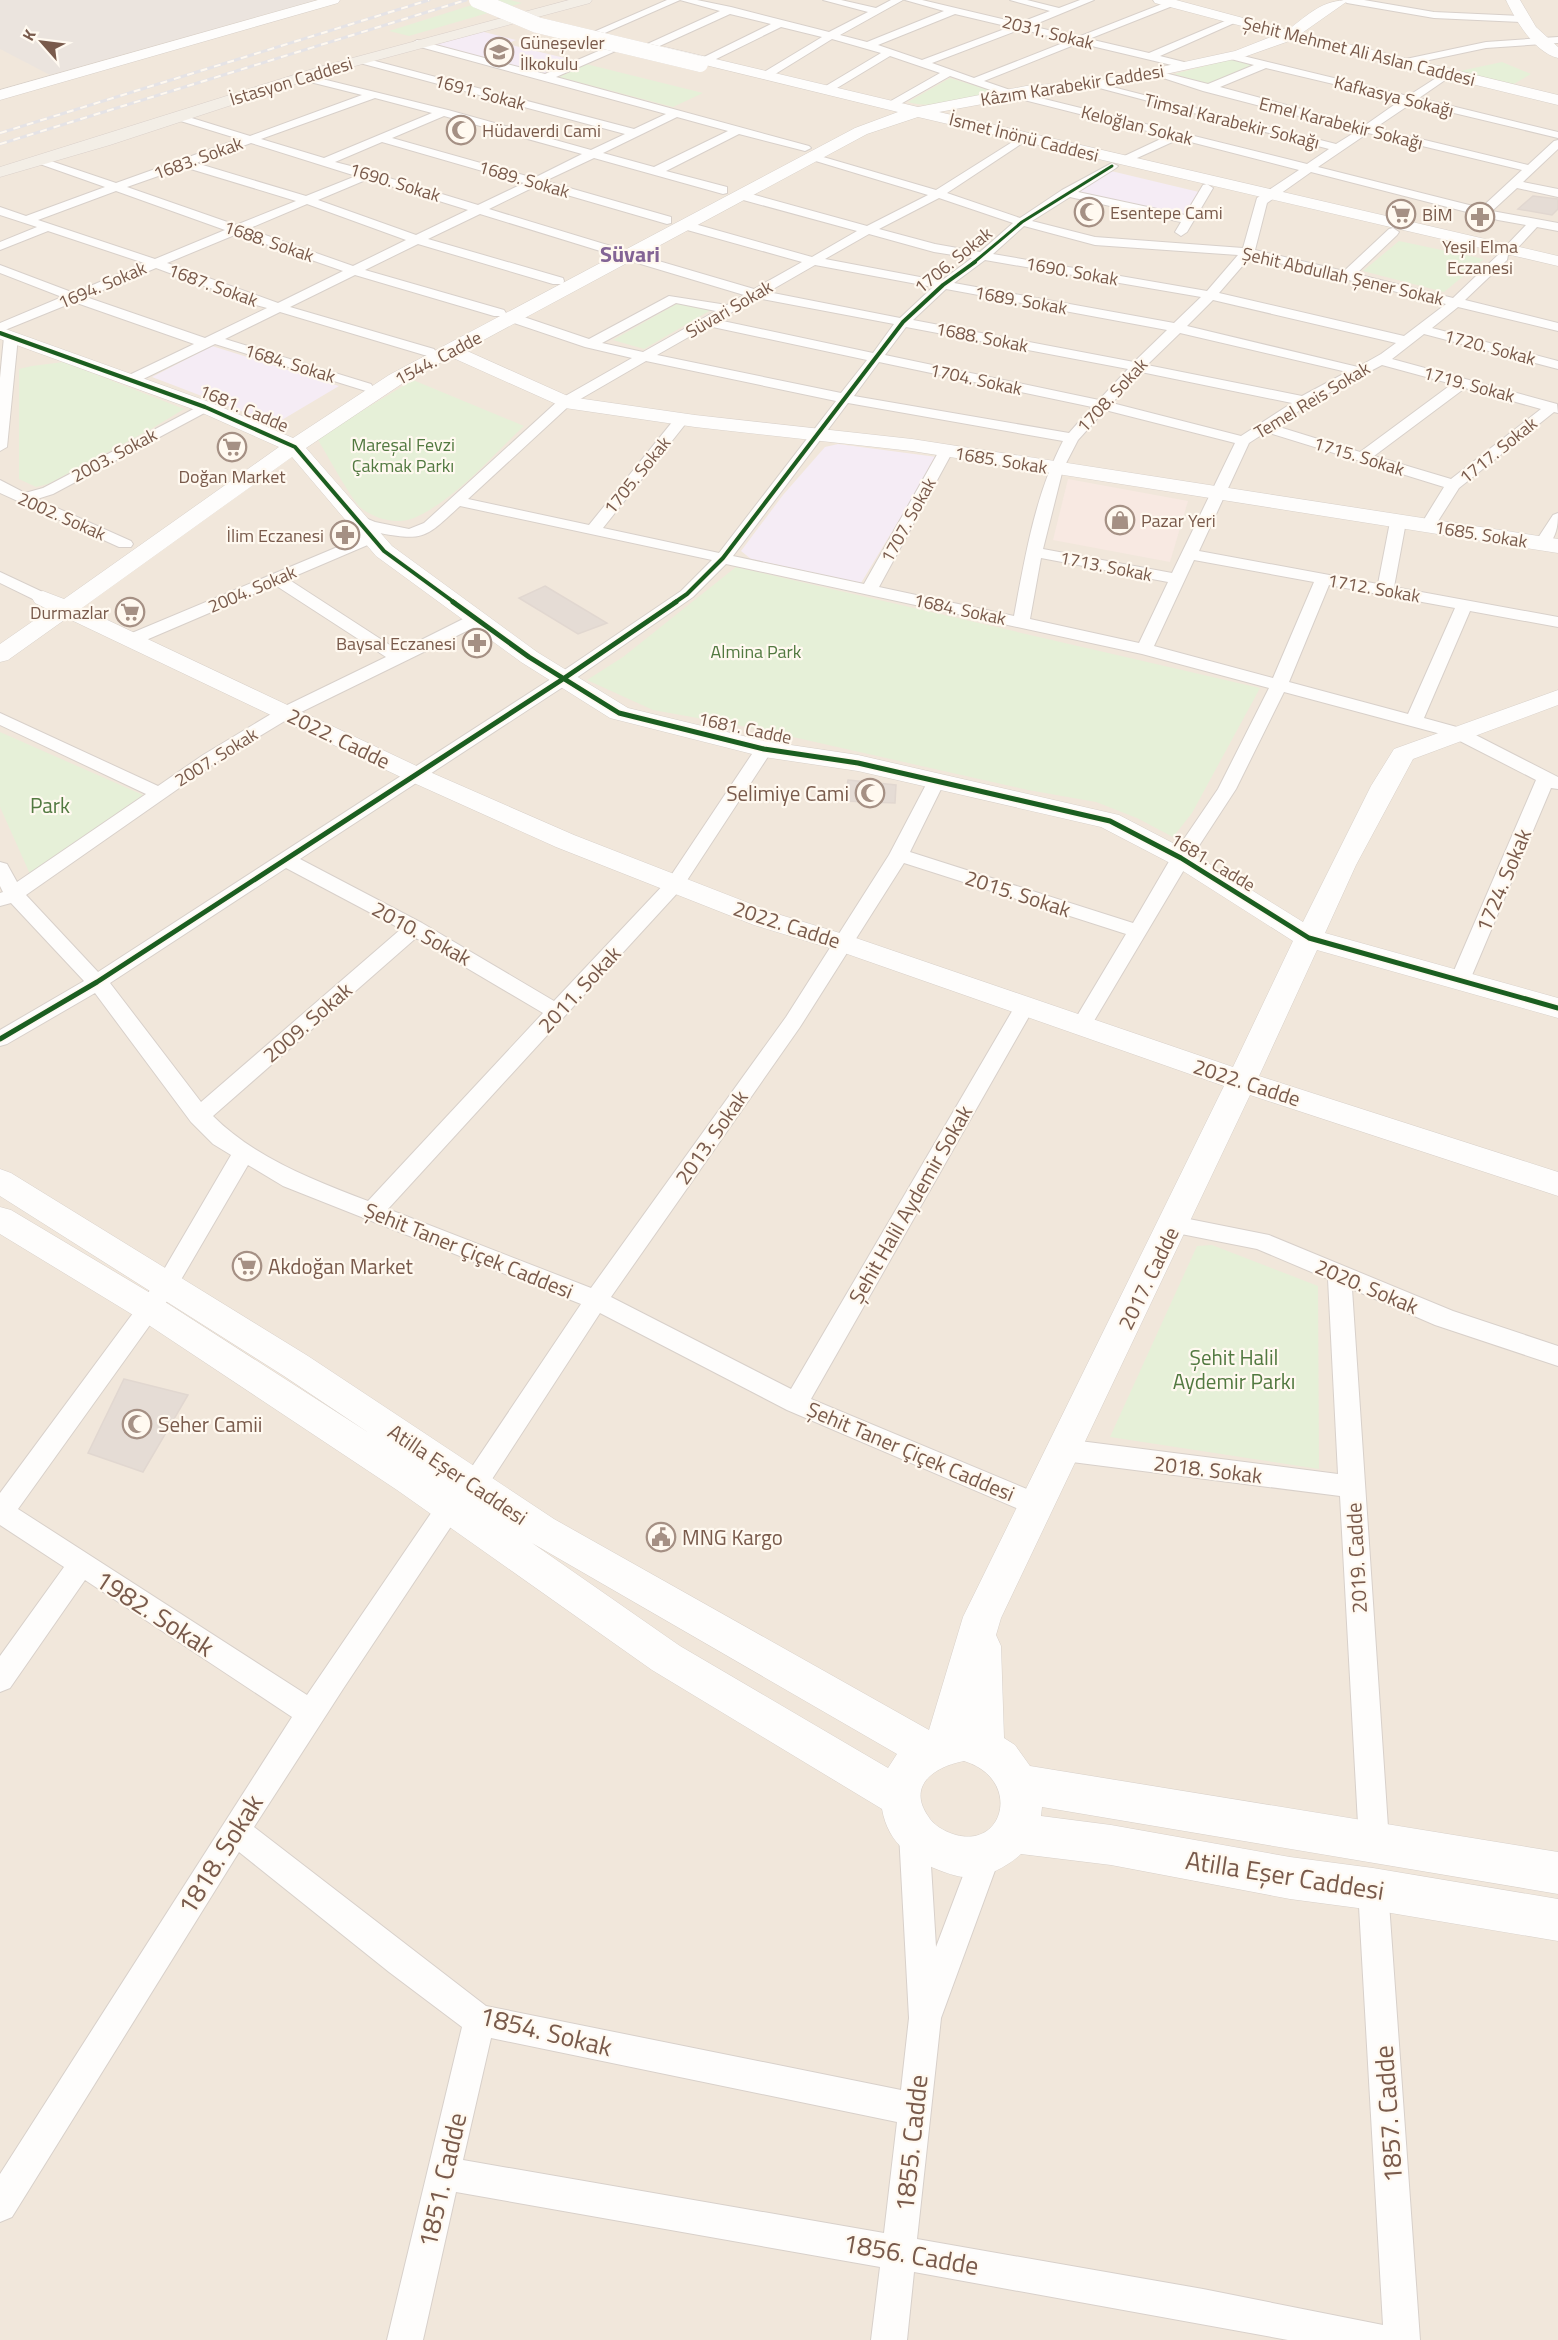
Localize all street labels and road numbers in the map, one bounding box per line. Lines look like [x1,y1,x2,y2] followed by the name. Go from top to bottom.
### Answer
[999,8,1097,57] street label: 2031. Sokak
[1240,9,1478,93] street label: Şehit Mehmet Ali Aslan Caddesi
[226,49,356,113] street label: İstasyon Caddesi
[978,57,1166,113] street label: Kâzım Karabekir Caddesi
[431,67,529,117] street label: 1691. Sokak
[1331,68,1457,124] street label: Kafkasya Sokağı
[1141,86,1323,156] street label: Timsal Karabekir Sokağı
[1256,90,1426,156] street label: Emel Karabekir Sokağı
[1078,98,1196,152] street label: Keloğlan Sokak
[946,105,1102,169] street label: İsmet İnönü Caddesi
[149,129,247,187] street label: 1683. Sokak
[475,153,573,205] street label: 1689. Sokak
[346,155,444,209] street label: 1690. Sokak
[220,213,318,269] street label: 1688. Sokak
[908,220,998,300] street label: 1706. Sokak
[1239,240,1447,312] street label: Şehit Abdullah Şener Sokak
[1024,250,1121,292] street label: 1690. Sokak
[54,254,151,316] street label: 1694. Sokak
[164,256,262,314] street label: 1687. Sokak
[680,273,778,345] street label: Süvari Sokak
[973,279,1070,321] street label: 1689. Sokak
[933,315,1031,359] street label: 1688. Sokak
[1441,322,1539,372] street label: 1720. Sokak
[390,324,486,392] street label: 1544. Cadde
[241,336,339,390] street label: 1684. Sokak
[1070,351,1154,438] street label: 1708. Sokak
[1249,355,1375,445] street label: Temel Reis Sokak
[927,356,1025,402] street label: 1704. Sokak
[1420,359,1518,409] street label: 1719. Sokak
[195,377,293,439] street label: 1681. Cadde
[1453,410,1543,490] street label: 1717. Sokak
[66,421,162,489] street label: 2003. Sokak
[1310,429,1408,483] street label: 1715. Sokak
[597,430,677,520] street label: 1705. Sokak
[953,439,1050,481] street label: 1685. Sokak
[873,472,943,567] street label: 1707. Sokak
[14,485,111,548] street label: 2002. Sokak
[1433,513,1530,555] street label: 1685. Sokak
[1057,544,1155,588] street label: 1713. Sokak
[204,558,301,620] street label: 2004. Sokak
[1326,567,1423,609] street label: 1712. Sokak
[911,586,1009,632] street label: 1684. Sokak
[282,699,396,777] street label: 2022. Cadde
[696,705,794,751] street label: 1681. Cadde
[169,721,263,793] street label: 2007. Sokak
[1467,823,1539,937] street label: 1724. Sokak
[1165,826,1261,898] street label: 1681. Cadde
[961,861,1075,925] street label: 2015. Sokak
[729,892,845,956] street label: 2022. Cadde
[366,893,478,973] street label: 2010. Sokak
[530,938,628,1040] street label: 2011. Sokak
[255,974,359,1070] street label: 2009. Sokak
[1189,1050,1305,1114] street label: 2022. Cadde
[667,1083,755,1191] street label: 2013. Sokak
[840,1099,980,1309] street label: Şehit Halil Aydemir Sokak
[360,1193,578,1307] street label: Şehit Taner Çiçek Caddesi
[1109,1221,1187,1335] street label: 2017. Cadde
[1310,1250,1424,1322] street label: 2020. Sokak
[802,1393,1020,1509] street label: Şehit Taner Çiçek Caddesi
[382,1415,534,1533] street label: Atilla Eşer Caddesi
[1152,1446,1264,1492] street label: 2018. Sokak
[1337,1502,1375,1614] street label: 2019. Cadde
[88,1560,222,1666] street label: 1982. Sokak
[168,1786,272,1922] street label: 1818. Sokak
[1183,1840,1387,1910] street label: Atilla Eşer Caddesi
[476,1996,616,2066] street label: 1854. Sokak
[1364,2044,1412,2184] street label: 1857. Cadde
[884,2073,938,2213] street label: 1855. Cadde
[408,2109,476,2251] street label: 1851. Cadde
[840,2223,982,2285] street label: 1856. Cadde

